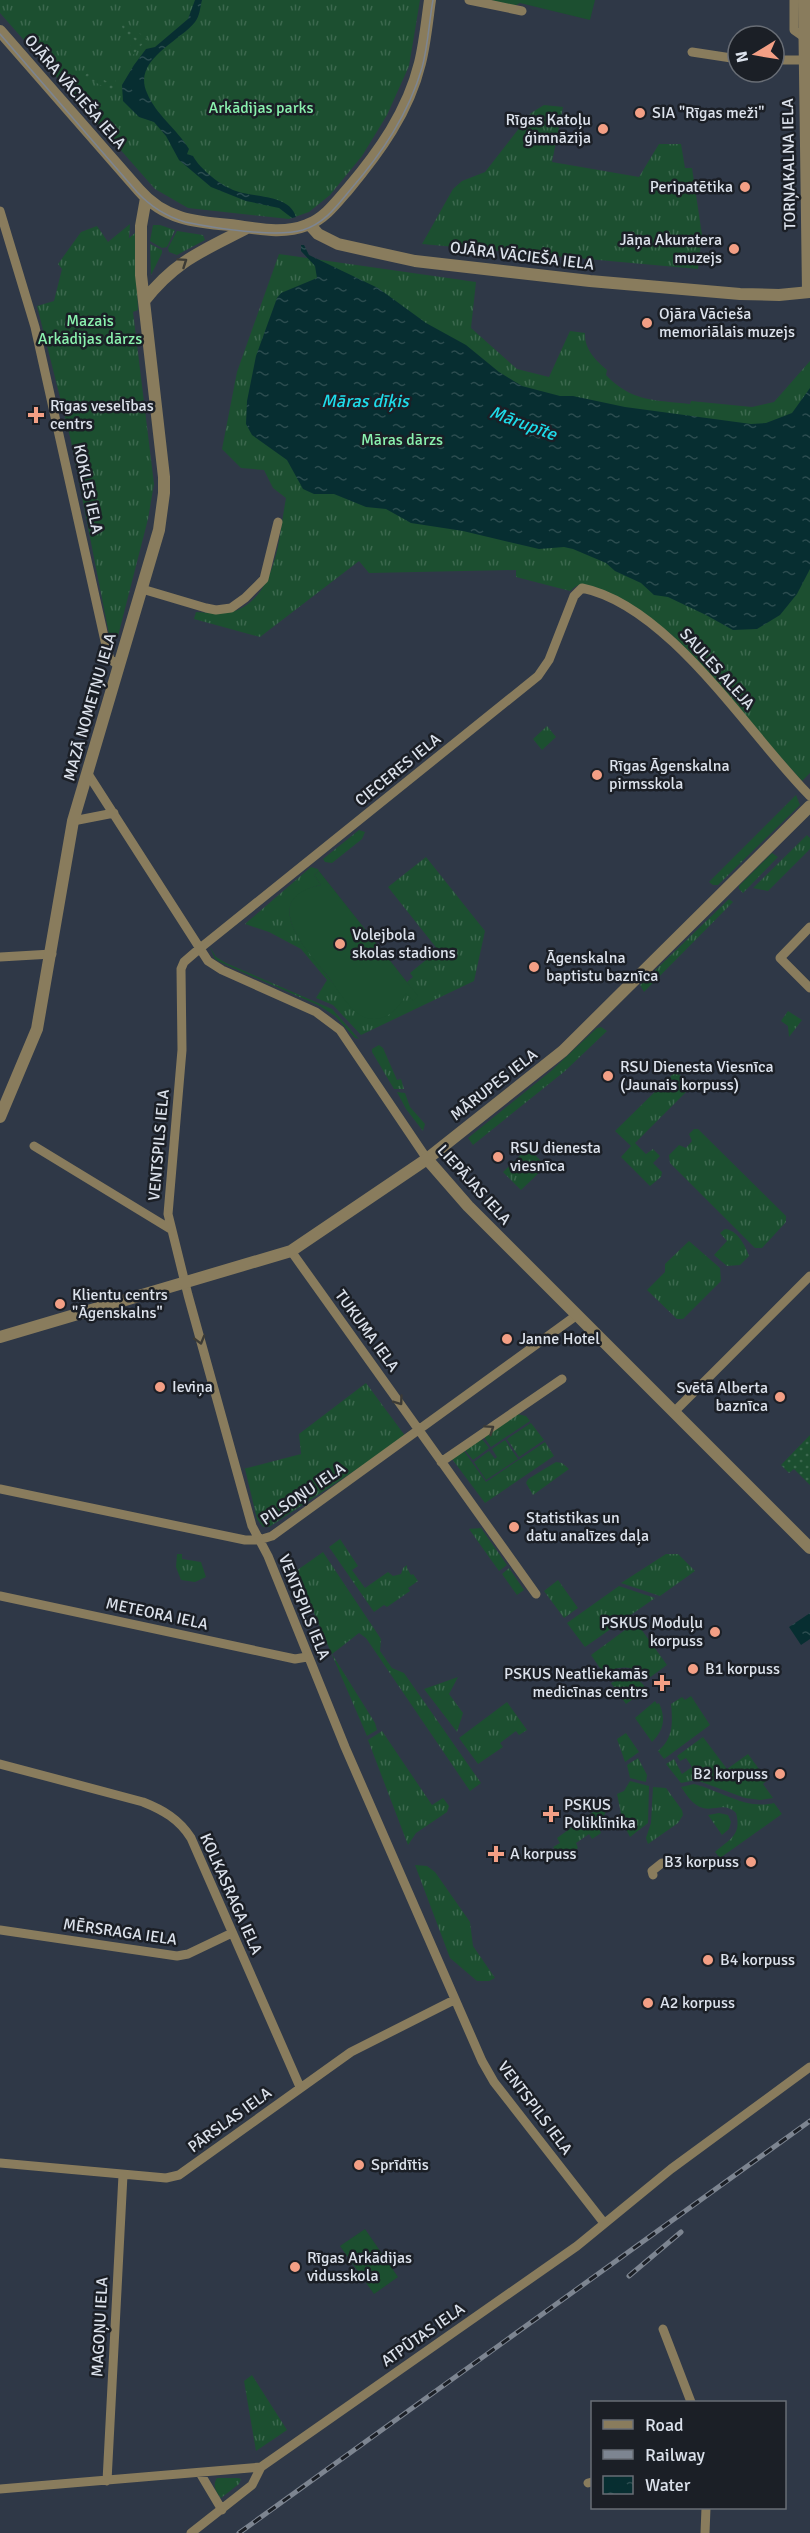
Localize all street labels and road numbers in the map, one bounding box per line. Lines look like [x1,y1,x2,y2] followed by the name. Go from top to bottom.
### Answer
[20,31,130,153] street label: OJĀRA VĀCIEŠA IELA
[778,98,800,230] street label: TORŅAKALNA IELA
[449,237,595,275] street label: OJĀRA VĀCIEŠA IELA
[69,442,107,536] street label: KOKLES IELA
[675,624,759,714] street label: SAULES ALEJA
[59,630,121,783] street label: MAZĀ NOMETŅU IELA
[351,729,445,811] street label: CIECERES IELA
[446,1045,542,1125] street label: MĀRUPES IELA
[144,1088,174,1202] street label: VENTSPILS IELA
[433,1141,515,1229] street label: LIEPĀJAS IELA
[331,1286,404,1376] street label: TUKUMA IELA
[257,1458,349,1530] street label: PILSOŅU IELA
[274,1551,334,1663] street label: VENTSPILS IELA
[104,1593,210,1635] street label: METEORA IELA
[195,1830,267,1958] street label: KOLKASRAGA IELA
[62,1914,179,1950] street label: MĒRSRAGA IELA
[493,2057,577,2159] street label: VENTSPILS IELA
[184,2083,276,2157] street label: PĀRSLAS IELA
[87,2276,113,2378] street label: MAGOŅU IELA
[377,2299,469,2371] street label: ATPŪTAS IELA

